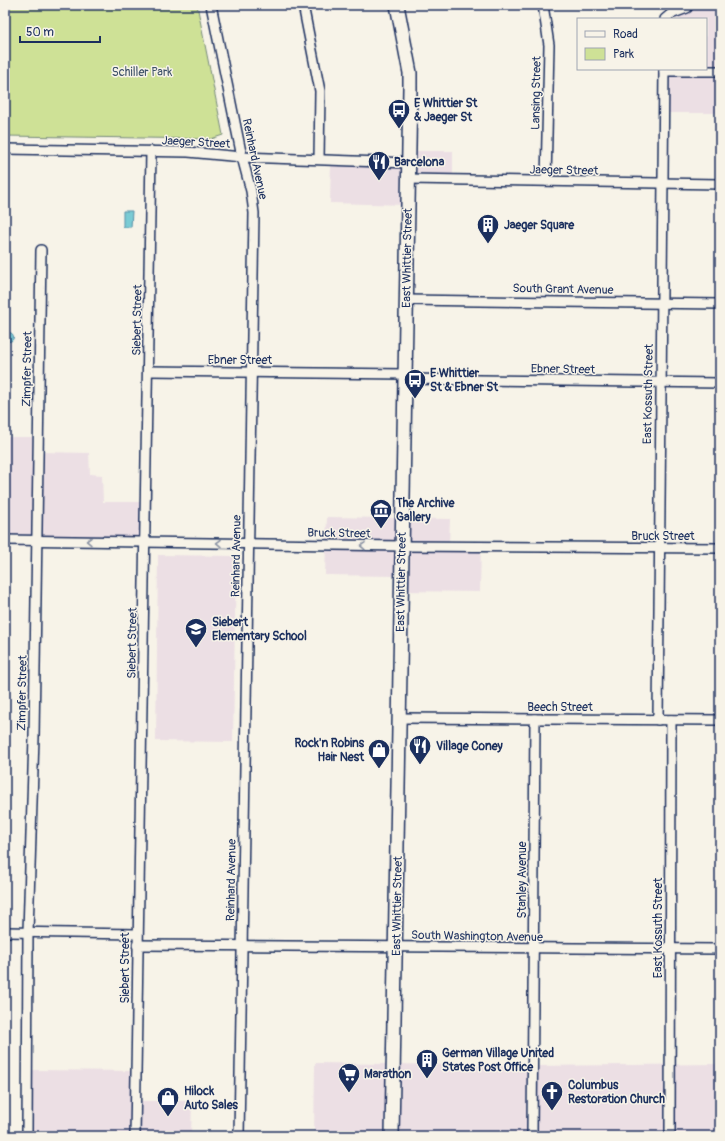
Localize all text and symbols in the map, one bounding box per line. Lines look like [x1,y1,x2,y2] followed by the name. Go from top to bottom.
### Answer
[20,18,100,44] scale bar
[577,18,707,70] legend
[26,25,54,40] text: 50 m
[613,27,638,42] text: Road
[613,47,634,62] text: Park
[528,56,545,130] street label: Lansing Street
[112,65,172,80] park label: Schiller Park
[414,96,479,125] place label: E Whittier St & Jaeger St
[386,97,412,130] bus stop icon: E Whittier St & Jaeger St
[239,117,270,201] street label: Reinhard Avenue
[161,133,231,152] street label: Jaeger Street
[366,149,392,182] restaurant icon: Barcelona
[394,155,445,170] place label: Barcelona
[530,162,599,179] street label: Jaeger Street
[399,208,416,308] street label: East Whittier Street
[475,212,501,245] building icon: Jaeger Square
[504,218,575,233] place label: Jaeger Square
[512,281,614,298] street label: South Grant Avenue
[129,284,146,356] street label: Siebert Street
[19,331,36,407] street label: Zimpfer Street
[640,344,657,444] street label: East Kossuth Street
[208,353,272,368] street label: Ebner Street
[531,361,595,378] street label: Ebner Street
[430,366,499,395] place label: E Whittier St & Ebner St
[402,367,428,400] bus stop icon: E Whittier St & Ebner St
[395,496,456,525] place label: The Archive Gallery
[368,497,394,530] museum icon: The Archive Gallery
[228,515,245,597] street label: Reinhard Avenue
[307,525,371,542] street label: Bruck Street
[631,529,695,544] street label: Bruck Street
[393,532,410,632] street label: East Whittier Street
[86,537,92,545] one-way arrow
[216,539,222,548] one-way arrow
[360,542,366,550] one-way arrow
[124,607,141,679] street label: Siebert Street
[212,615,307,644] place label: Siebert Elementary School
[183,616,209,649] school or university icon: Siebert Elementary School
[14,655,31,731] street label: Zimpfer Street
[527,700,593,715] street label: Beech Street
[407,733,433,766] restaurant icon: Village Coney
[295,736,365,765] place label: Rock'n Robins Hair Nest
[366,737,392,770] shop icon: Rock'n Robins Hair Nest
[436,739,504,754] place label: Village Coney
[223,839,240,921] street label: Reinhard Avenue
[515,841,530,919] street label: Stanley Avenue
[389,856,406,956] street label: East Whittier Street
[651,878,666,978] street label: East Kossuth Street
[411,928,543,945] street label: South Washington Avenue
[118,932,133,1004] street label: Siebert Street
[442,1046,554,1075] place label: German Village United States Post Office
[414,1047,440,1080] building icon: German Village United States Post Office
[336,1061,362,1094] supermarket icon: Marathon
[364,1067,412,1082] place label: Marathon
[568,1078,665,1107] place label: Columbus Restoration Church
[539,1079,565,1112] church icon: Columbus Restoration Church
[184,1084,239,1113] place label: Hilock Auto Sales
[155,1085,181,1118] shop icon: Hilock Auto Sales

